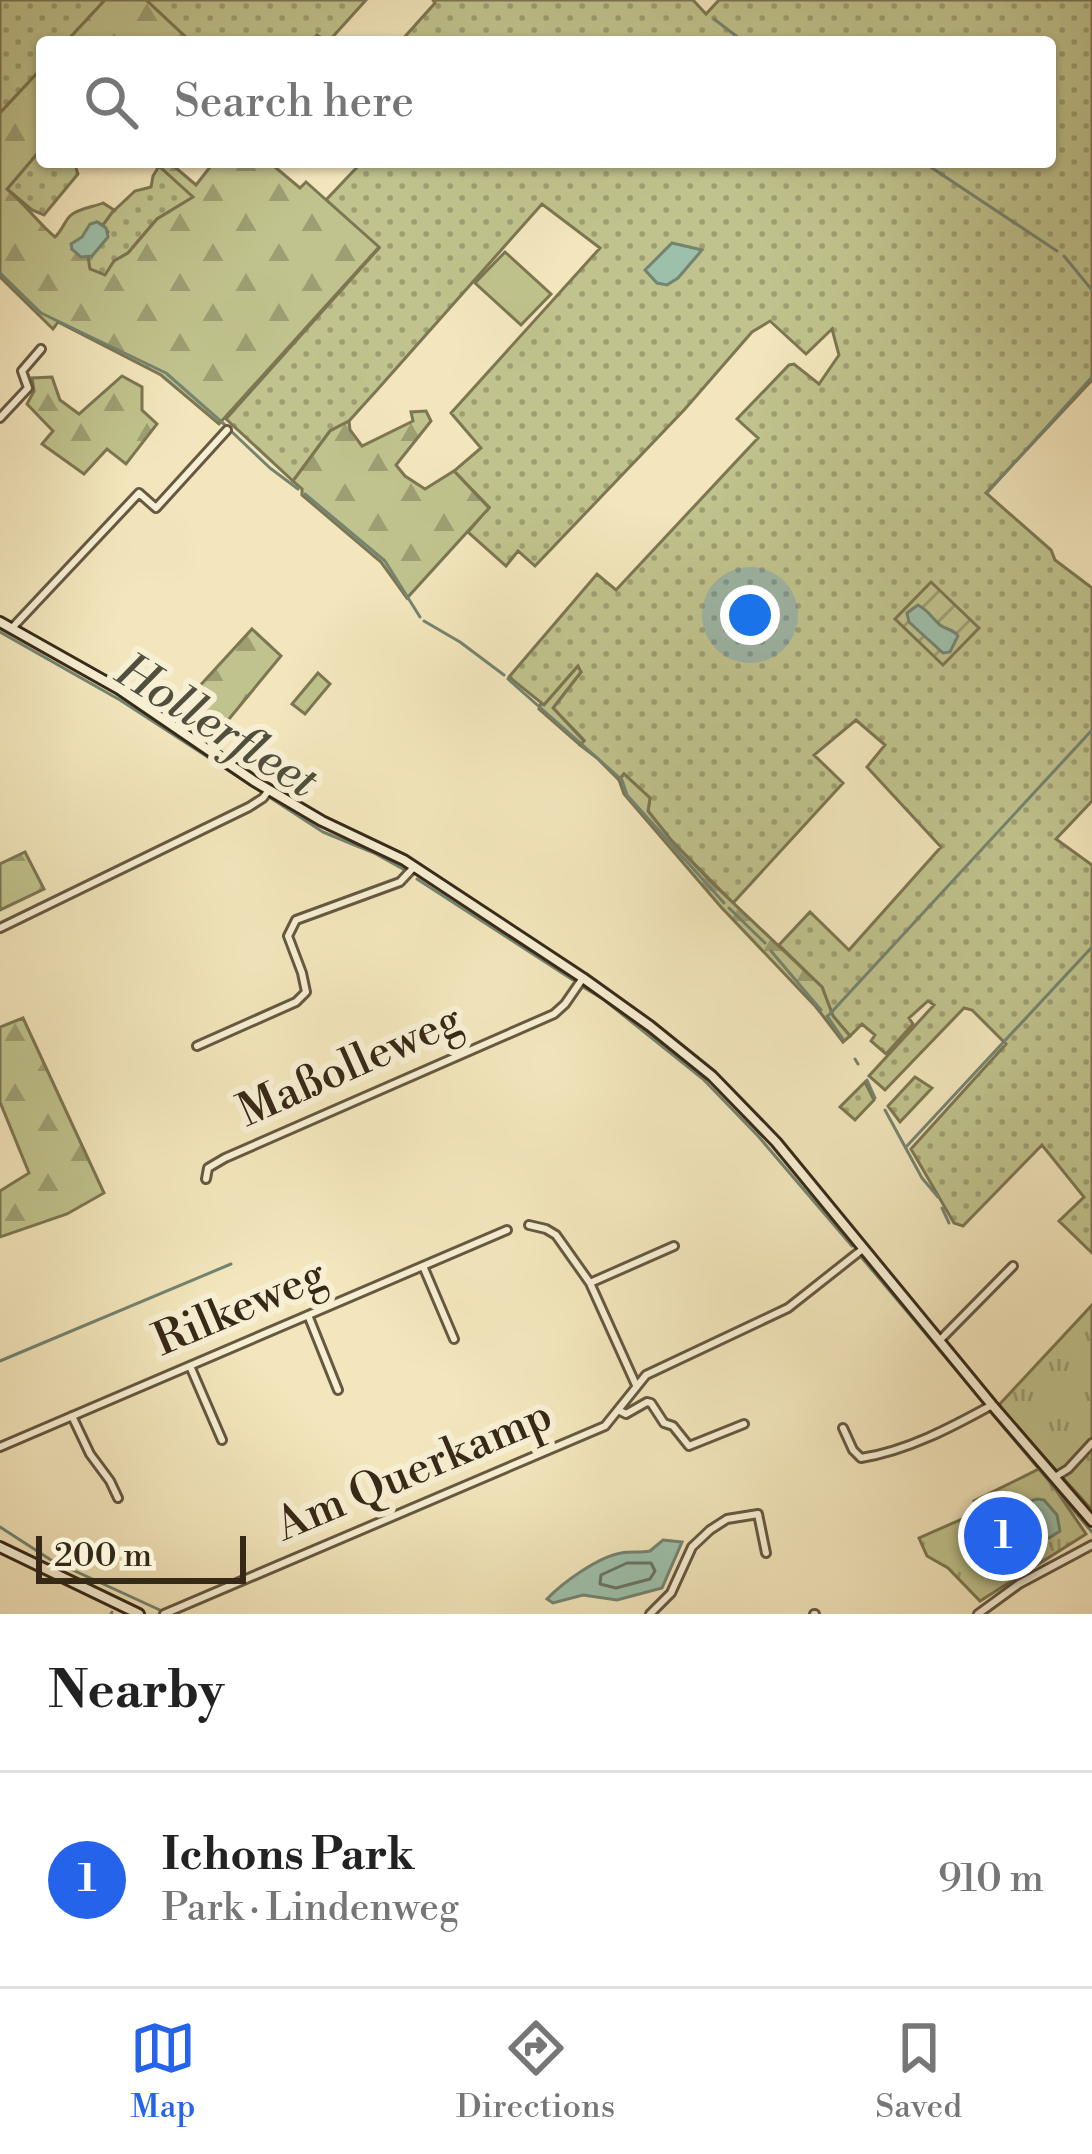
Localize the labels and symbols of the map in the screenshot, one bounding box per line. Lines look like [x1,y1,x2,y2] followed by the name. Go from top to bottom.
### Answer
[720,585,780,645] your location
[103,641,329,813] water label: Hollerfleet
[229,991,471,1141] street label: Maßolleweg
[145,1246,335,1370] street label: Rilkeweg
[266,1387,561,1555] street label: Am Querkamp
[964,1491,1042,1581] pin: 1
[36,1530,246,1583] scale bar

